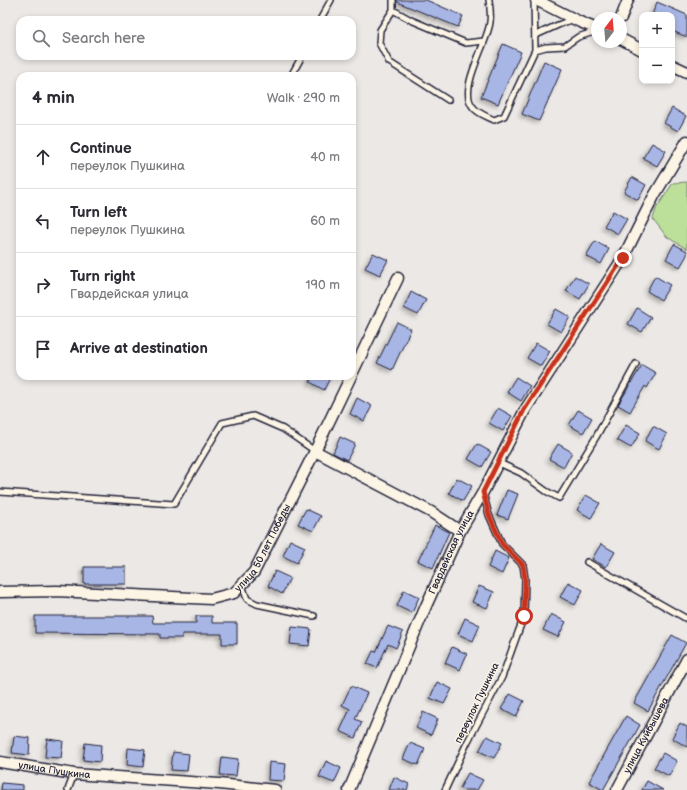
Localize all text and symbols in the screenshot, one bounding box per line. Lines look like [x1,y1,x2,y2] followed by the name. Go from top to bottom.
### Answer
[591,12,627,48] north arrow
[639,12,675,84] map controls
[639,12,675,48] button: +
[16,16,356,60] search box
[30,27,52,49] icon: search
[62,29,145,48] text: Search here
[639,48,675,84] button: −
[32,88,75,108] text: 4 min
[267,90,340,106] text: Walk · 290 m
[70,139,132,158] text: Continue
[32,146,54,168] icon: ahead
[310,149,340,165] text: 40 m
[70,158,185,174] text: переулок Пушкина
[70,203,127,222] text: Turn left
[32,210,54,232] icon: left
[310,213,340,229] text: 60 m
[70,222,185,238] text: переулок Пушкина
[614,249,632,267] route end
[70,267,135,286] text: Turn right
[32,274,54,296] icon: right
[306,277,340,293] text: 190 m
[70,286,189,302] text: Гвардейская улица
[32,338,54,360] icon: arrive
[70,339,208,358] text: Arrive at destination
[232,502,293,594] street label: улица 50 лет Победы
[426,508,477,596] street label: Гвардейская улица
[515,607,533,625] route start
[452,661,502,745] street label: переулок Пушкина
[621,695,671,775] street label: улица Куйбышева
[17,759,91,781] street label: улица Пушкина

